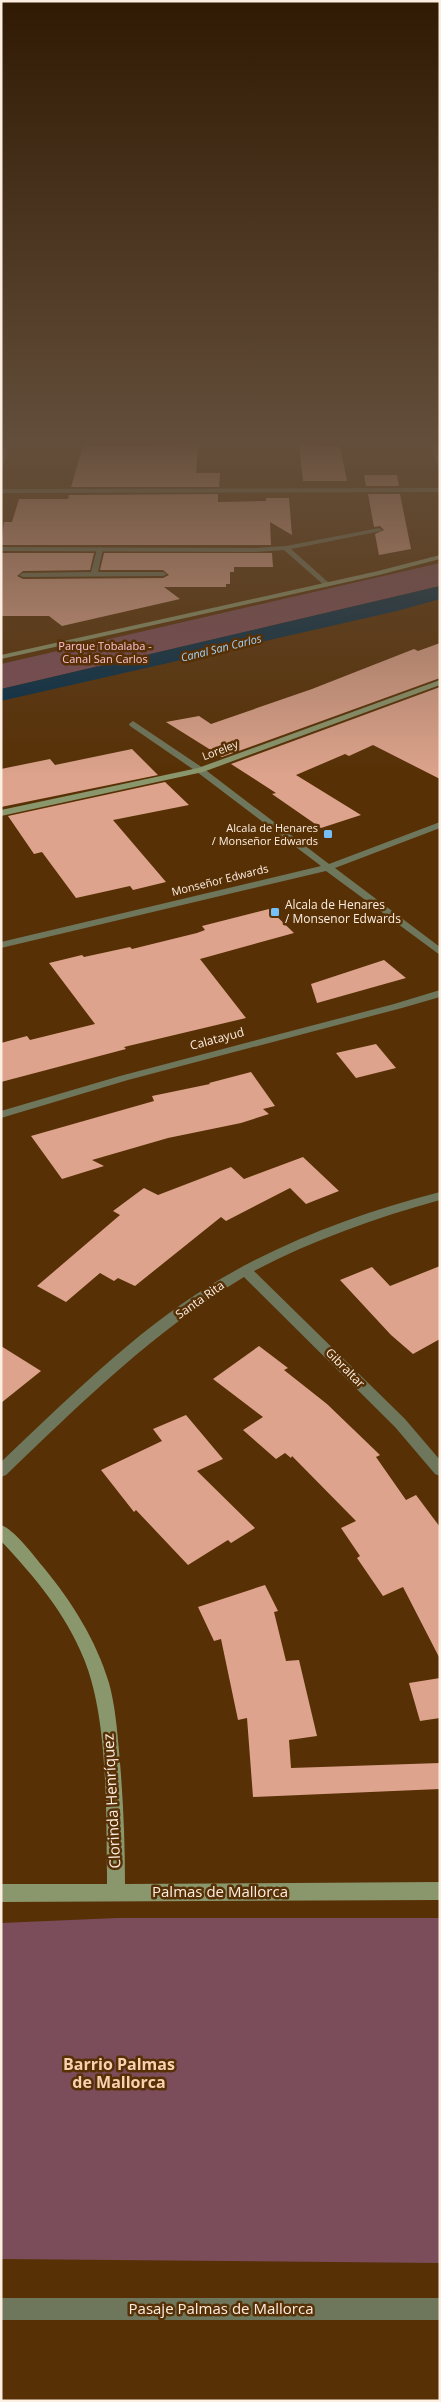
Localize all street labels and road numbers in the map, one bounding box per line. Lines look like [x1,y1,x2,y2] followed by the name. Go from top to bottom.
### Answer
[200,736,240,763] street label: Loreley
[170,860,270,899] street label: Monseñor Edwards
[188,1023,246,1054] street label: Calatayud
[172,1277,228,1323] street label: Santa Rita
[322,1344,369,1391] street label: Gibraltar
[97,1733,125,1869] street label: Clorinda Henríquez
[152,1881,288,1901] street label: Palmas de Mallorca
[129,2298,313,2318] street label: Pasaje Palmas de Mallorca

